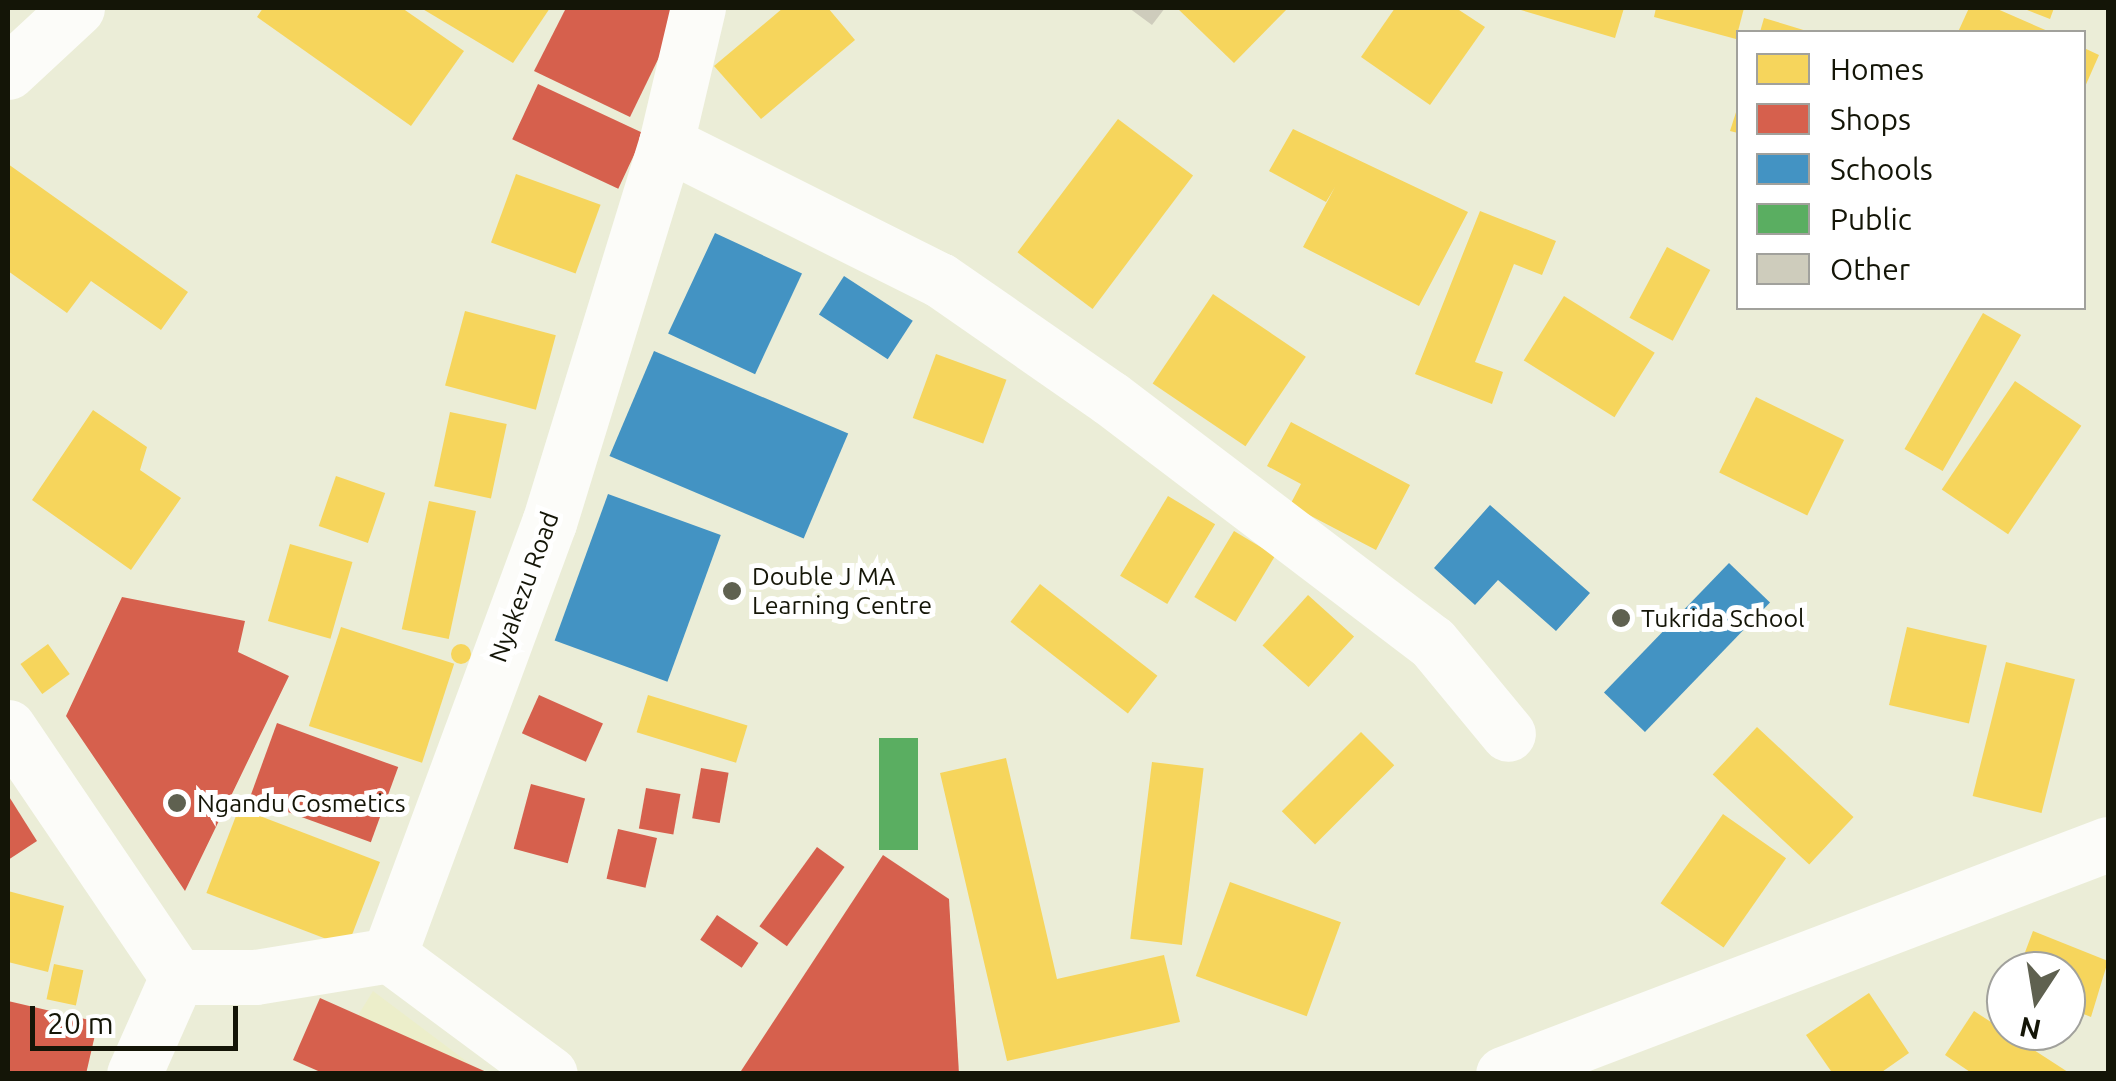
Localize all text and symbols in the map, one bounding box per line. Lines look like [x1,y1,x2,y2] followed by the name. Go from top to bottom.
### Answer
[1736,30,2086,310] legend
[1830,52,1924,86] text: Homes
[1830,102,1911,136] text: Shops
[1830,152,1933,186] text: Schools
[1830,202,1912,236] text: Public
[1830,252,1910,286] text: Other
[483,508,565,666] street label: Nyakezu Road
[752,562,932,621] place label: Double J MA Learning Centre
[721,580,743,602] marker: Double J MA Learning Centre
[1641,603,1805,633] place label: Tukrida School
[1610,607,1632,629] marker: Tukrida School
[197,788,405,818] place label: Ngandu Cosmetics
[166,792,188,814] marker: Ngandu Cosmetics
[1986,951,2086,1051] north arrow
[35,986,242,1048] scale bar
[47,1006,114,1040] text: 20 m
[2017,1012,2044,1046] text: N

